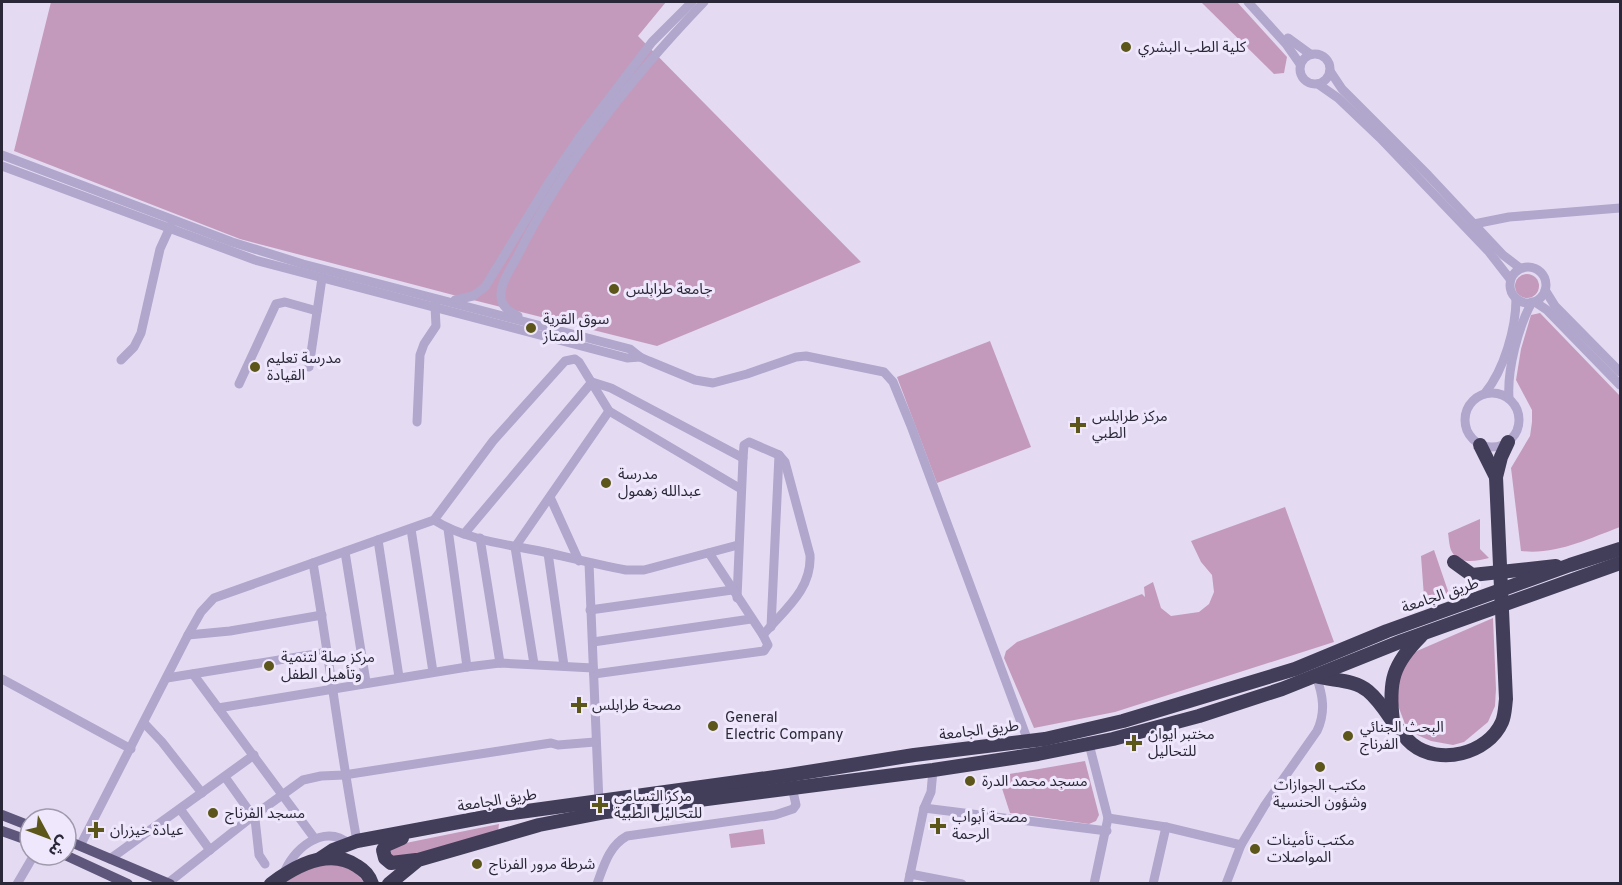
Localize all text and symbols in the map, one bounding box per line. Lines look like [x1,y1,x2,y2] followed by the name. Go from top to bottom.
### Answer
[1138,39,1247,58] place label: كلية الطب البشري
[1119,40,1133,54] marker: كلية الطب البشري
[626,281,713,300] place label: جامعة طرابلس
[607,282,621,296] marker: جامعة طرابلس
[542,311,609,347] place label: سوق القرية الممتاز
[524,321,538,335] marker: سوق القرية الممتاز
[267,350,341,386] place label: مدرسة تعليم القيادة
[248,360,262,374] marker: مدرسة تعليم القيادة
[1092,408,1168,444] place label: مركز طرابلس الطبي
[1069,416,1087,434] marker: مركز طرابلس الطبي
[618,466,702,502] place label: مدرسة عبدالله زهمول
[599,476,613,490] marker: مدرسة عبدالله زهمول
[1400,574,1481,618] street label: طريق الجامعة
[281,649,375,685] place label: مركز صلة لتنمية وتأهيل الطفل
[262,659,276,673] marker: مركز صلة لتنمية وتأهيل الطفل
[570,696,588,714] marker: مصحة طرابلس
[592,697,681,716] place label: مصحة طرابلس
[725,709,843,745] place label: General Electric Company
[938,717,1020,746] street label: طريق الجامعة
[706,719,720,733] marker: General Electric Company
[1360,719,1444,756] place label: البحث الجنائي الفرناج
[1148,726,1215,762] place label: مختبر ايوان للتحاليل
[1341,729,1355,743] marker: البحث الجنائي الفرناج
[1125,734,1143,752] marker: مختبر ايوان للتحاليل
[1313,760,1327,774] marker: مكتب الجوازات وشؤون الحنسية
[982,773,1088,792] place label: مسجد محمد الدرة
[963,774,977,788] marker: مسجد محمد الدرة
[1273,777,1367,813] place label: مكتب الجوازات وشؤون الحنسية
[456,786,538,817] street label: طريق الجامعة
[614,788,702,824] place label: مركز التسامي للتحاليل الطبية
[591,796,609,814] marker: مركز التسامي للتحاليل الطبية
[225,805,305,825] place label: مسجد الفرناج
[206,806,220,820] marker: مسجد الفرناج
[18,807,78,867] north arrow
[952,808,1028,845] place label: مصحة أبواب الرحمة
[929,817,947,835] marker: مصحة أبواب الرحمة
[87,821,105,839] marker: عيادة خيزران
[110,822,184,841] place label: عيادة خيزران
[43,831,73,860] text: ش
[1267,831,1355,868] place label: مكتب تأمينات المواصلات
[1248,842,1262,856] marker: مكتب تأمينات المواصلات
[489,856,595,876] place label: شرطة مرور الفرناج
[470,857,484,871] marker: شرطة مرور الفرناج

